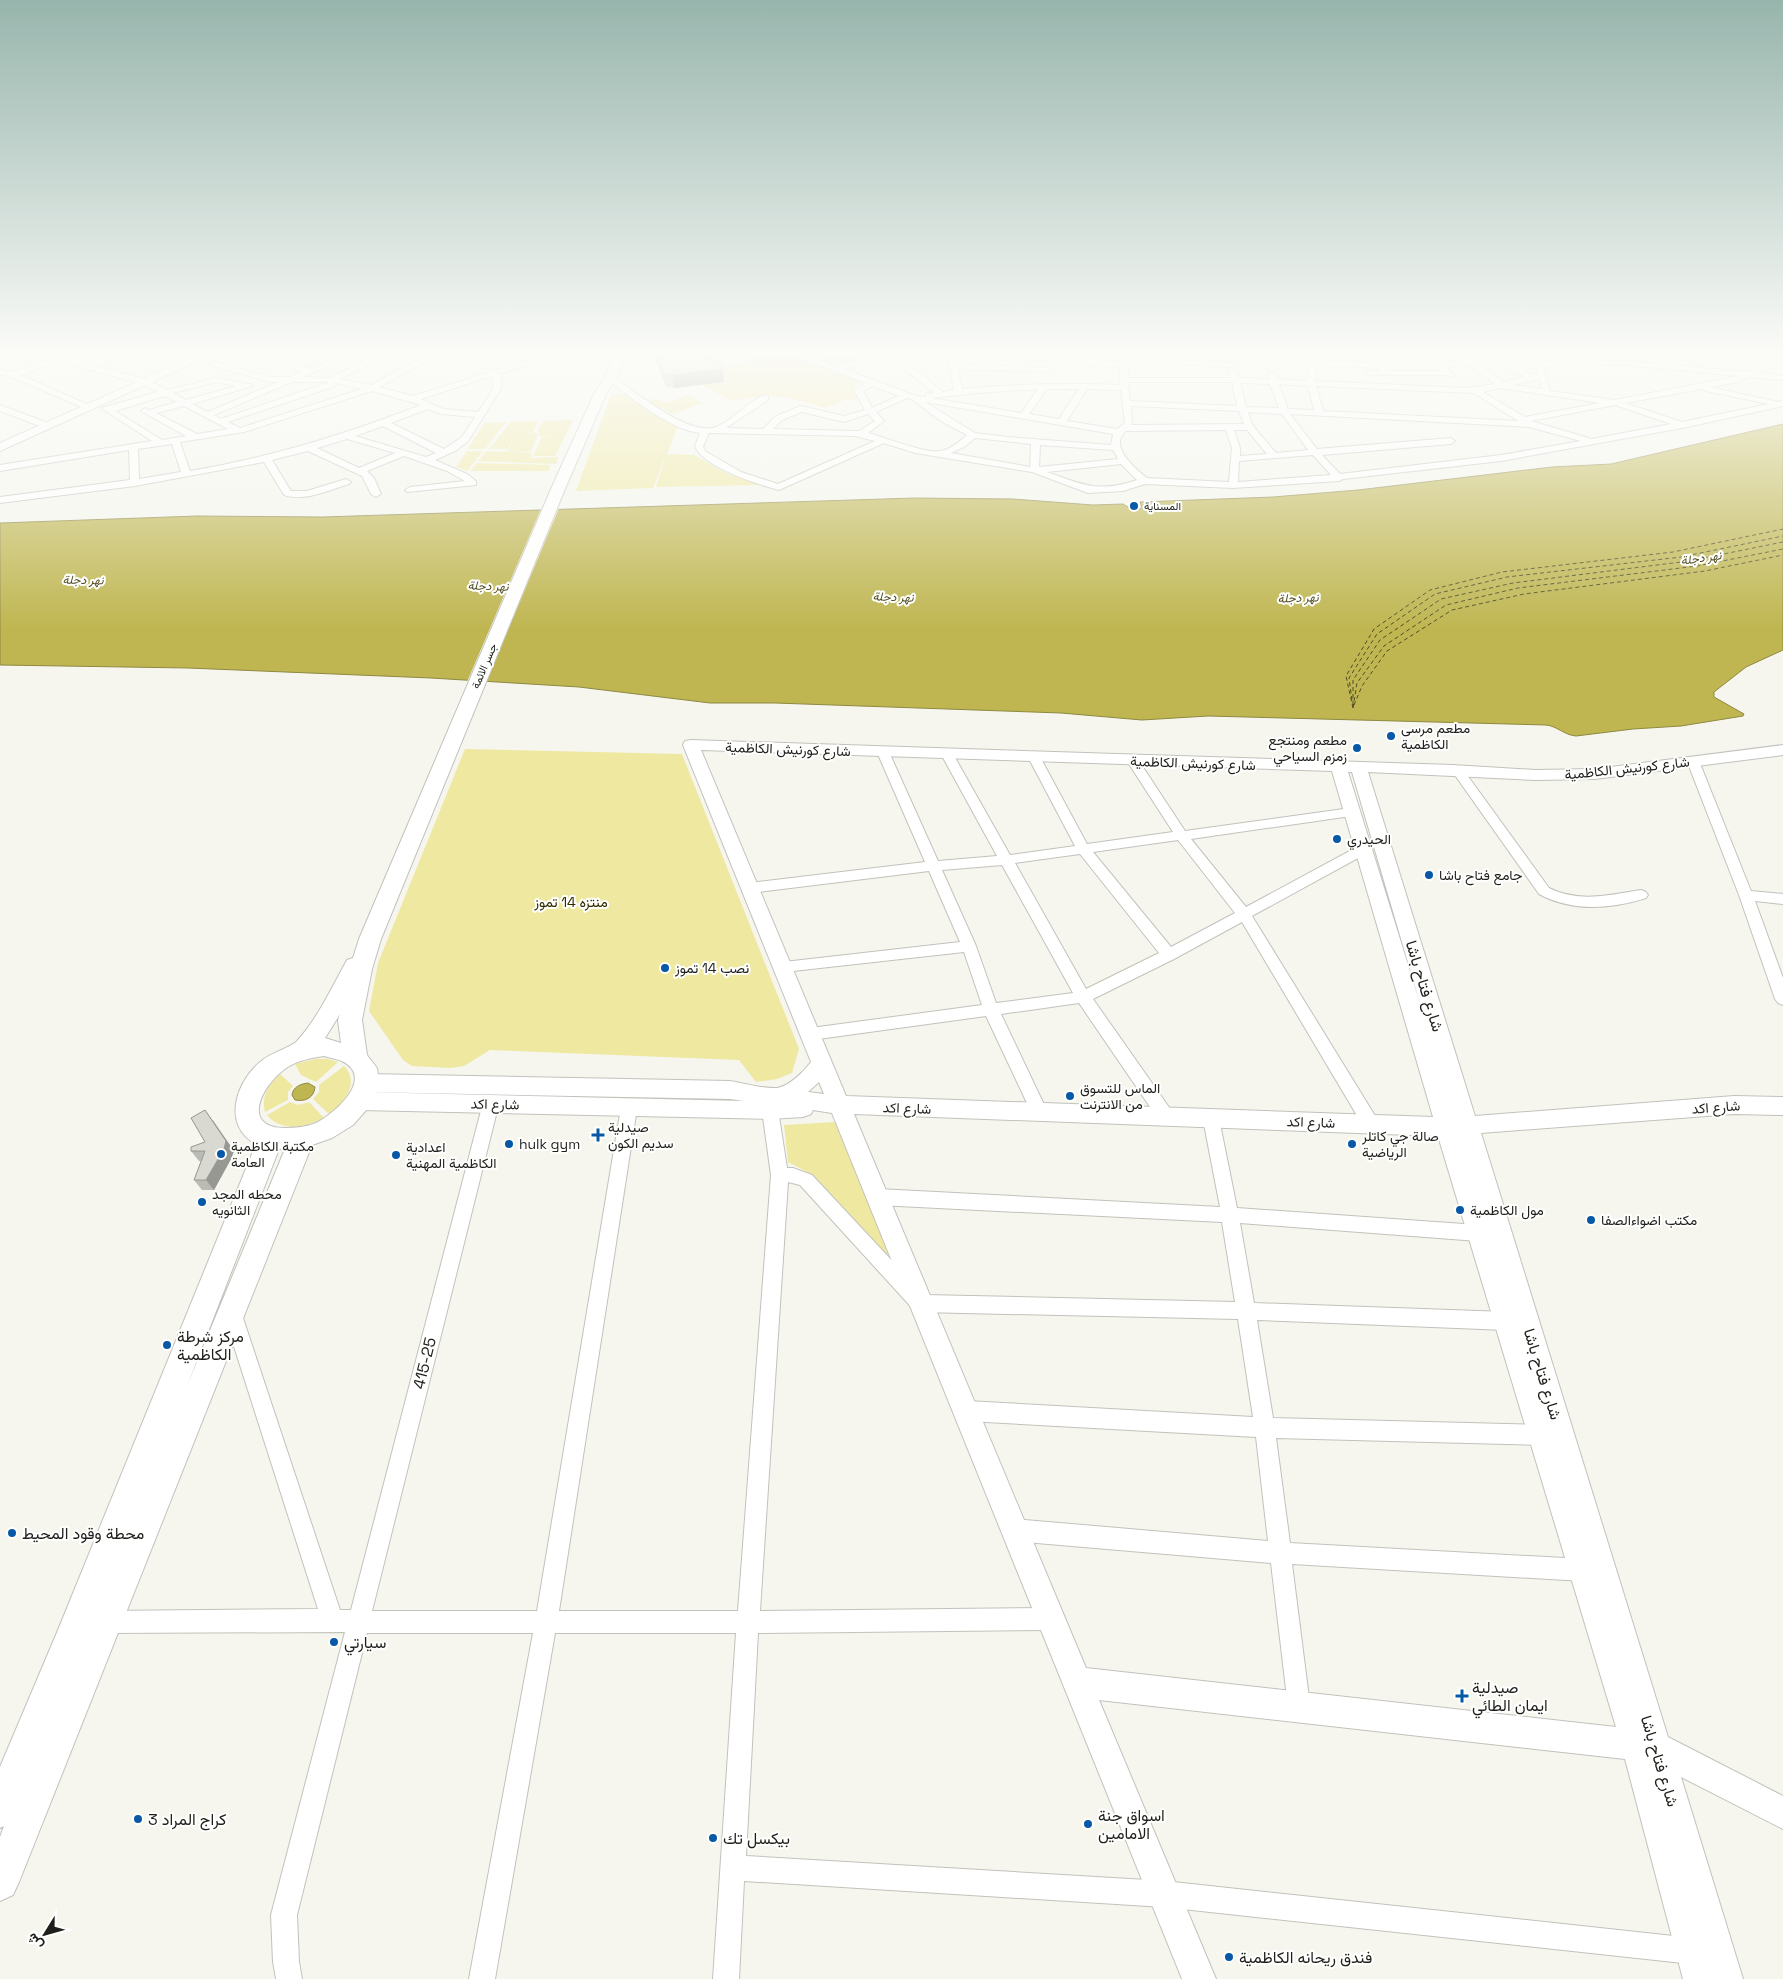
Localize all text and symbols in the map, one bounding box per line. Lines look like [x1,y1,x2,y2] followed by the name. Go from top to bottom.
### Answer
[1144,499,1181,513] place label: المسناية
[1128,500,1140,512] marker: المسناية
[1680,547,1723,569] water label: نهر دجلة
[62,572,104,588] water label: نهر دجلة
[467,577,509,595] water label: نهر دجلة
[872,588,914,606] water label: نهر دجلة
[1277,589,1319,607] water label: نهر دجلة
[468,641,500,691] street label: جسر الائمة
[1401,719,1470,753] place label: مطعم مرسى الكاظمية
[1385,730,1397,742] marker: مطعم مرسى الكاظمية
[1268,731,1347,768] place label: مطعم ومنتجع زمزم السياحي
[725,738,851,762] street label: شارع كورنيش الكاظمية
[1351,742,1363,754] marker: مطعم ومنتجع زمزم السياحي
[1130,752,1256,776] street label: شارع كورنيش الكاظمية
[1564,752,1691,786] street label: شارع كورنيش الكاظمية
[1347,830,1391,851] place label: الحيدري
[1331,833,1343,845] marker: الحيدري
[1439,866,1522,886] place label: جامع فتاح باشا
[1423,869,1435,881] marker: جامع فتاح باشا
[533,893,608,911] park label: منتزه 14 تموز
[1400,938,1448,1035] street label: شارع فتاح باشا
[674,959,749,977] place label: نصب 14 تموز
[659,962,671,974] marker: نصب 14 تموز
[1080,1079,1160,1113] place label: الماس للتسوق من الانترنت
[1064,1090,1076,1102] marker: الماس للتسوق من الانترنت
[470,1095,519,1115] street label: شارع اكد
[1691,1096,1741,1120] street label: شارع اكد
[882,1098,932,1120] street label: شارع اكد
[1286,1112,1336,1134] street label: شارع اكد
[608,1118,673,1152] place label: صيدلية سديم الكون
[1361,1127,1439,1161] place label: صالة جي كاتلر الرياضية
[592,1129,604,1141] marker: صيدلية سديم الكون
[519,1135,580,1153] place label: hulk gym
[231,1137,314,1171] place label: مكتبة الكاظمية العامة
[406,1138,497,1172] place label: اعدادية الكاظمية المهنية
[503,1138,515,1150] marker: hulk gym
[1346,1138,1358,1150] marker: صالة جي كاتلر الرياضية
[215,1148,227,1160] marker: مكتبة الكاظمية العامة
[390,1149,402,1161] marker: اعدادية الكاظمية المهنية
[212,1185,282,1219] place label: محطه المجد الثانويه
[196,1196,208,1208] marker: محطه المجد الثانويه
[1470,1201,1544,1220] place label: مول الكاظمية
[1454,1204,1466,1216] marker: مول الكاظمية
[1601,1211,1697,1229] place label: مكتب اضواءالصفا
[1585,1214,1597,1226] marker: مكتب اضواءالصفا
[177,1326,244,1365] place label: مركز شرطة الكاظمية
[1518,1326,1566,1423] street label: شارع فتاح باشا
[408,1335,441,1391] street label: 415-25
[161,1339,173,1351] marker: مركز شرطة الكاظمية
[22,1523,144,1544] place label: محطة وقود المحيط
[6,1527,18,1539] marker: محطة وقود المحيط
[344,1632,386,1656] place label: سيارتي
[328,1636,340,1648] marker: سيارتي
[1472,1677,1548,1719] place label: صيدلية ايمان الطائي
[1456,1690,1468,1702] marker: صيدلية ايمان الطائي
[1635,1713,1683,1810] street label: شارع فتاح باشا
[1098,1805,1165,1844] place label: اسواق جنة الامامين
[148,1809,226,1831] place label: كراج المراد 3
[132,1813,144,1825] marker: كراج المراد 3
[1082,1818,1094,1830] marker: اسواق جنة الامامين
[723,1828,790,1849] place label: بيكسل تك
[707,1832,719,1844] marker: بيكسل تك
[20,1909,70,1959] north arrow
[22,1930,47,1954] text: ش
[1239,1947,1372,1968] place label: فندق ريحانه الكاظمية
[1223,1951,1235,1963] marker: فندق ريحانه الكاظمية

